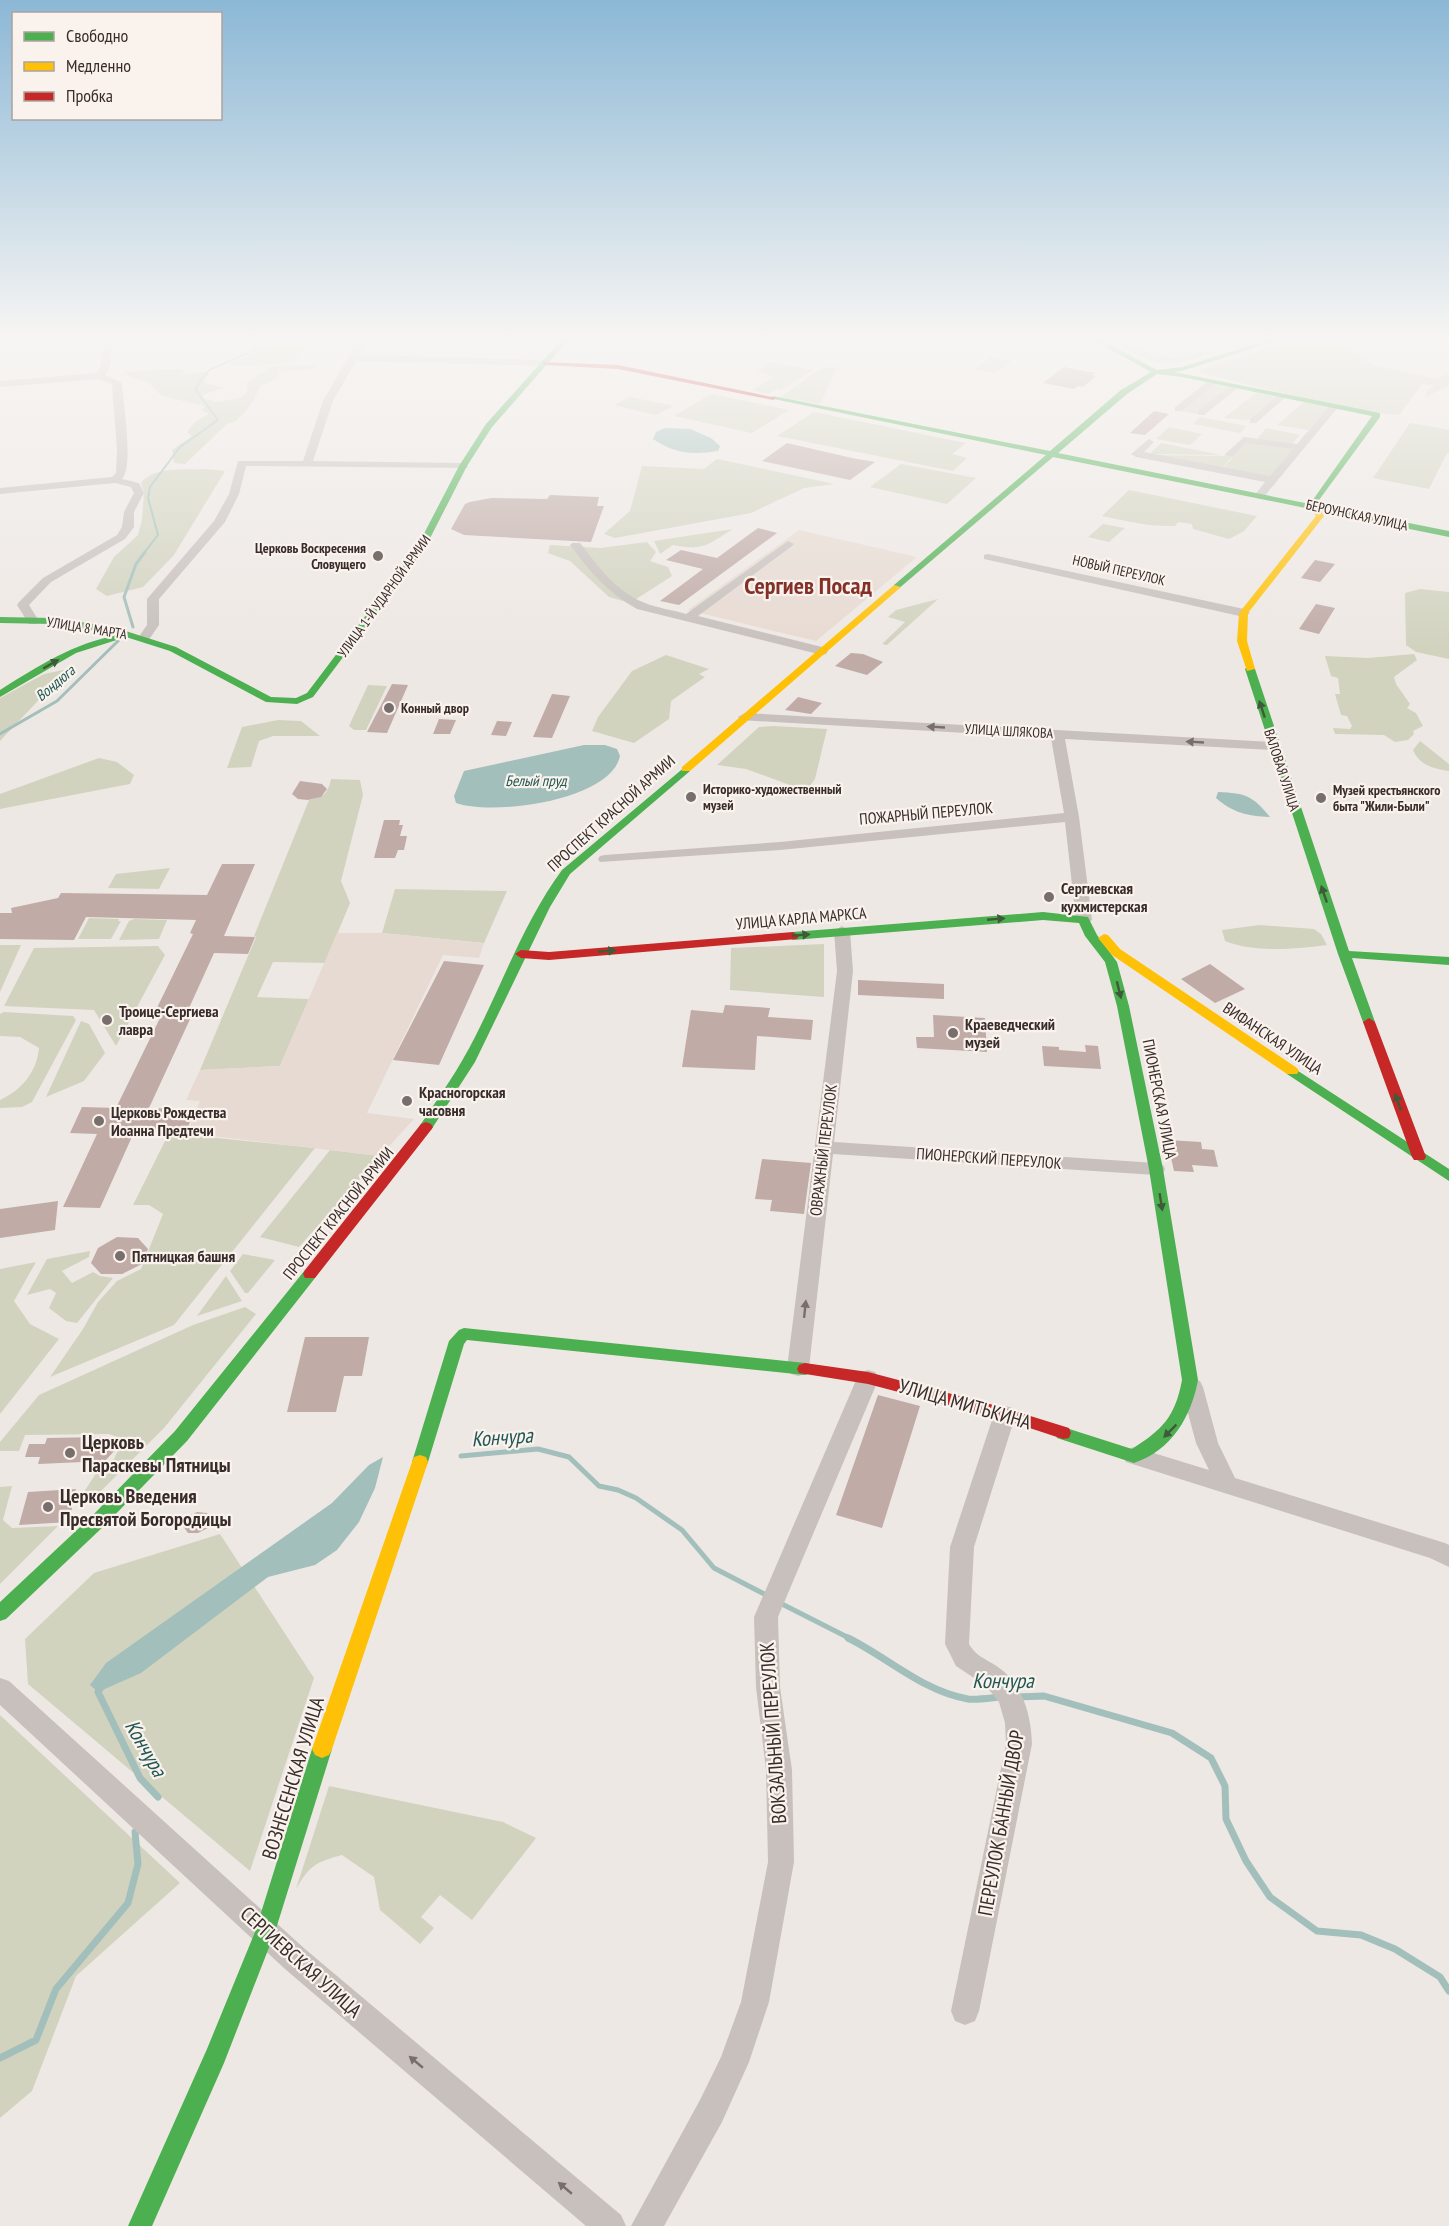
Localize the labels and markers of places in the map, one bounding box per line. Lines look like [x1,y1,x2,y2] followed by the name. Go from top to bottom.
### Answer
[255,539,366,573] place label: Церковь Воскресения Словущего
[371,549,385,563] marker: Церковь Воскресения Словущего
[401,699,469,717] place label: Конный двор
[382,701,396,715] marker: Конный двор
[703,780,842,814] place label: Историко-художественный музей
[1333,781,1441,815] place label: Музей крестьянского быта "Жили-Были"
[684,790,698,804] marker: Историко-художественный музей
[1314,791,1328,805] marker: Музей крестьянского быта "Жили-Были"
[1061,878,1148,916] place label: Сергиевская кухмистерская
[1042,890,1056,904] marker: Сергиевская кухмистерская
[118,1001,219,1039] place label: Троице-Сергиева лавра
[100,1013,114,1027] marker: Троице-Сергиева лавра
[965,1014,1055,1052] place label: Краеведческий музей
[946,1026,960,1040] marker: Краеведческий музей
[419,1082,506,1120] place label: Красногорская часовня
[400,1094,414,1108] marker: Красногорская часовня
[111,1102,227,1140] place label: Церковь Рождества Иоанна Предтечи
[92,1114,106,1128] marker: Церковь Рождества Иоанна Предтечи
[132,1246,235,1266] place label: Пятницкая башня
[113,1249,127,1263] marker: Пятницкая башня
[82,1429,231,1478] place label: Церковь Параскевы Пятницы
[63,1446,77,1460] marker: Церковь Параскевы Пятницы
[60,1483,231,1532] place label: Церковь Введения Пресвятой Богородицы
[41,1500,55,1514] marker: Церковь Введения Пресвятой Богородицы

